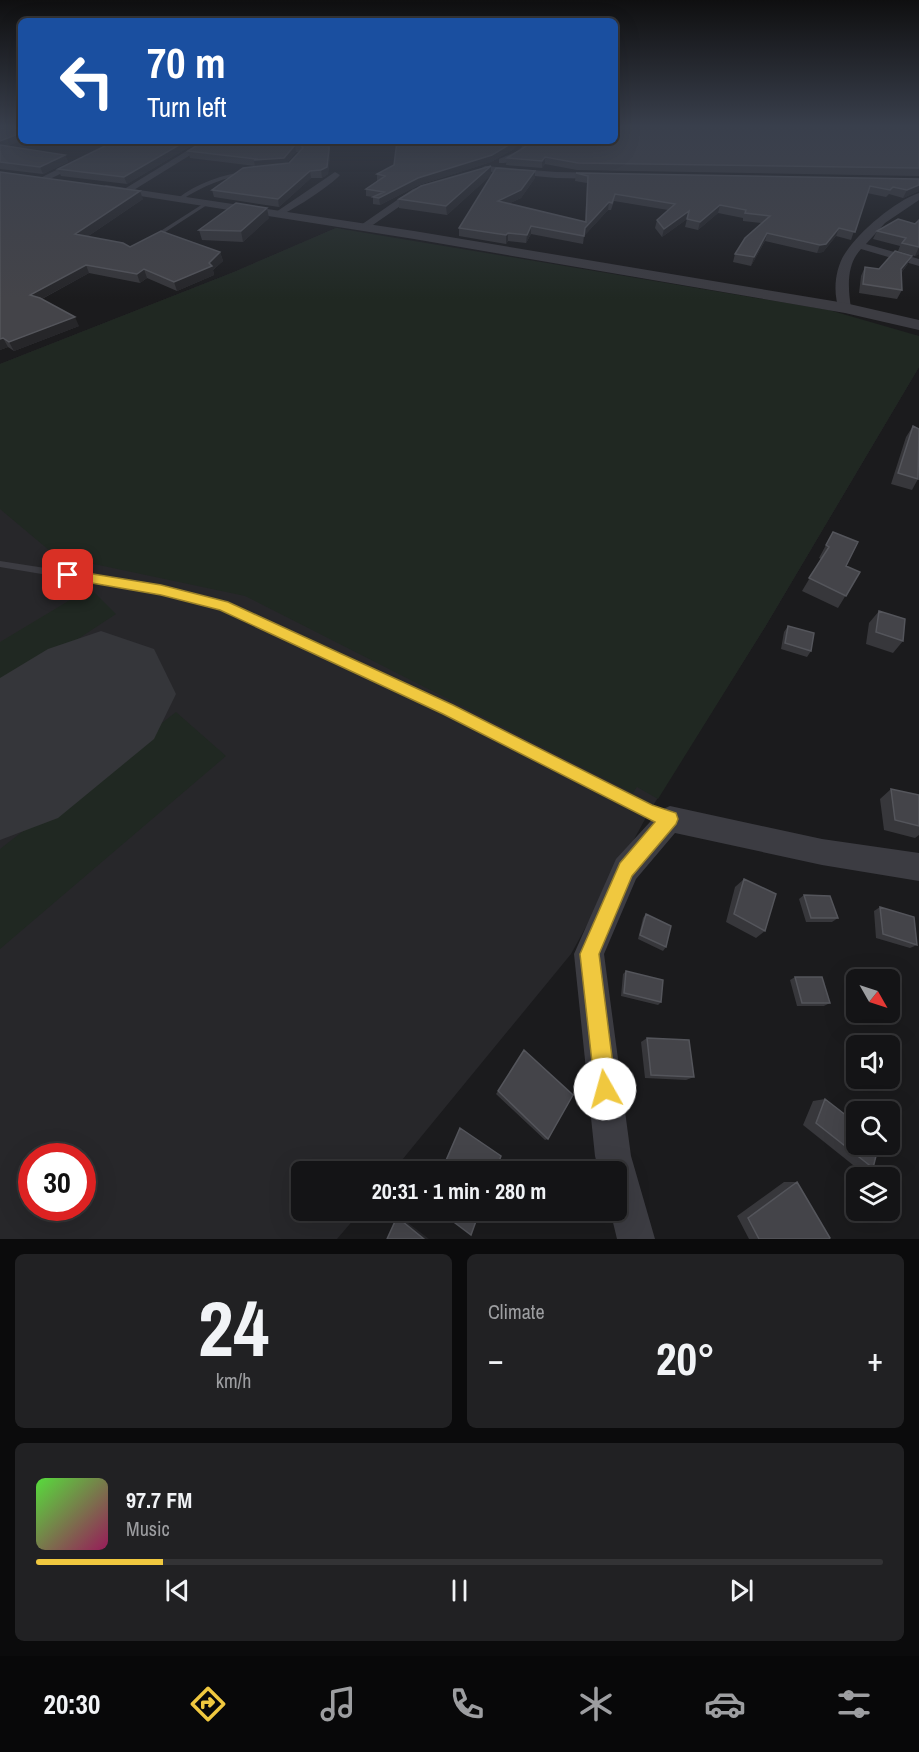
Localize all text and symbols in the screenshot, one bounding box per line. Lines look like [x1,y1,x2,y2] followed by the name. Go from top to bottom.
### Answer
[147,35,226,91] text: 70 m
[48,42,126,120] icon: left
[147,89,226,125] text: Turn left
[42,549,93,600] pin
[51,558,84,591] icon: arrive
[846,969,900,1023] north arrow
[846,969,900,1221] map controls
[846,1035,900,1089] button: sound
[573,1057,637,1121] position arrow
[846,1101,900,1155] button: search
[18,1143,96,1221] speed limit sign: 30
[846,1167,900,1221] button: layers
[372,1176,546,1206] text: 20:31 · 1 min · 280 m
[198,1275,269,1380] text: 24
[488,1298,545,1325] text: Climate
[656,1328,715,1389] text: 20°
[488,1337,504,1381] text: −
[867,1337,883,1381] text: +
[216,1367,251,1394] text: km/h
[126,1485,192,1515] text: 97.7 FM
[126,1515,170,1542] text: Music
[161,1574,194,1607] icon: previous
[443,1574,476,1607] icon: pause
[725,1574,758,1607] icon: next
[187,1683,229,1725] icon: directions
[317,1683,359,1725] icon: music
[446,1683,488,1725] icon: phone
[575,1683,617,1725] icon: climate
[704,1683,746,1725] icon: car
[833,1683,875,1725] icon: filters
[44,1686,100,1722] text: 20:30

